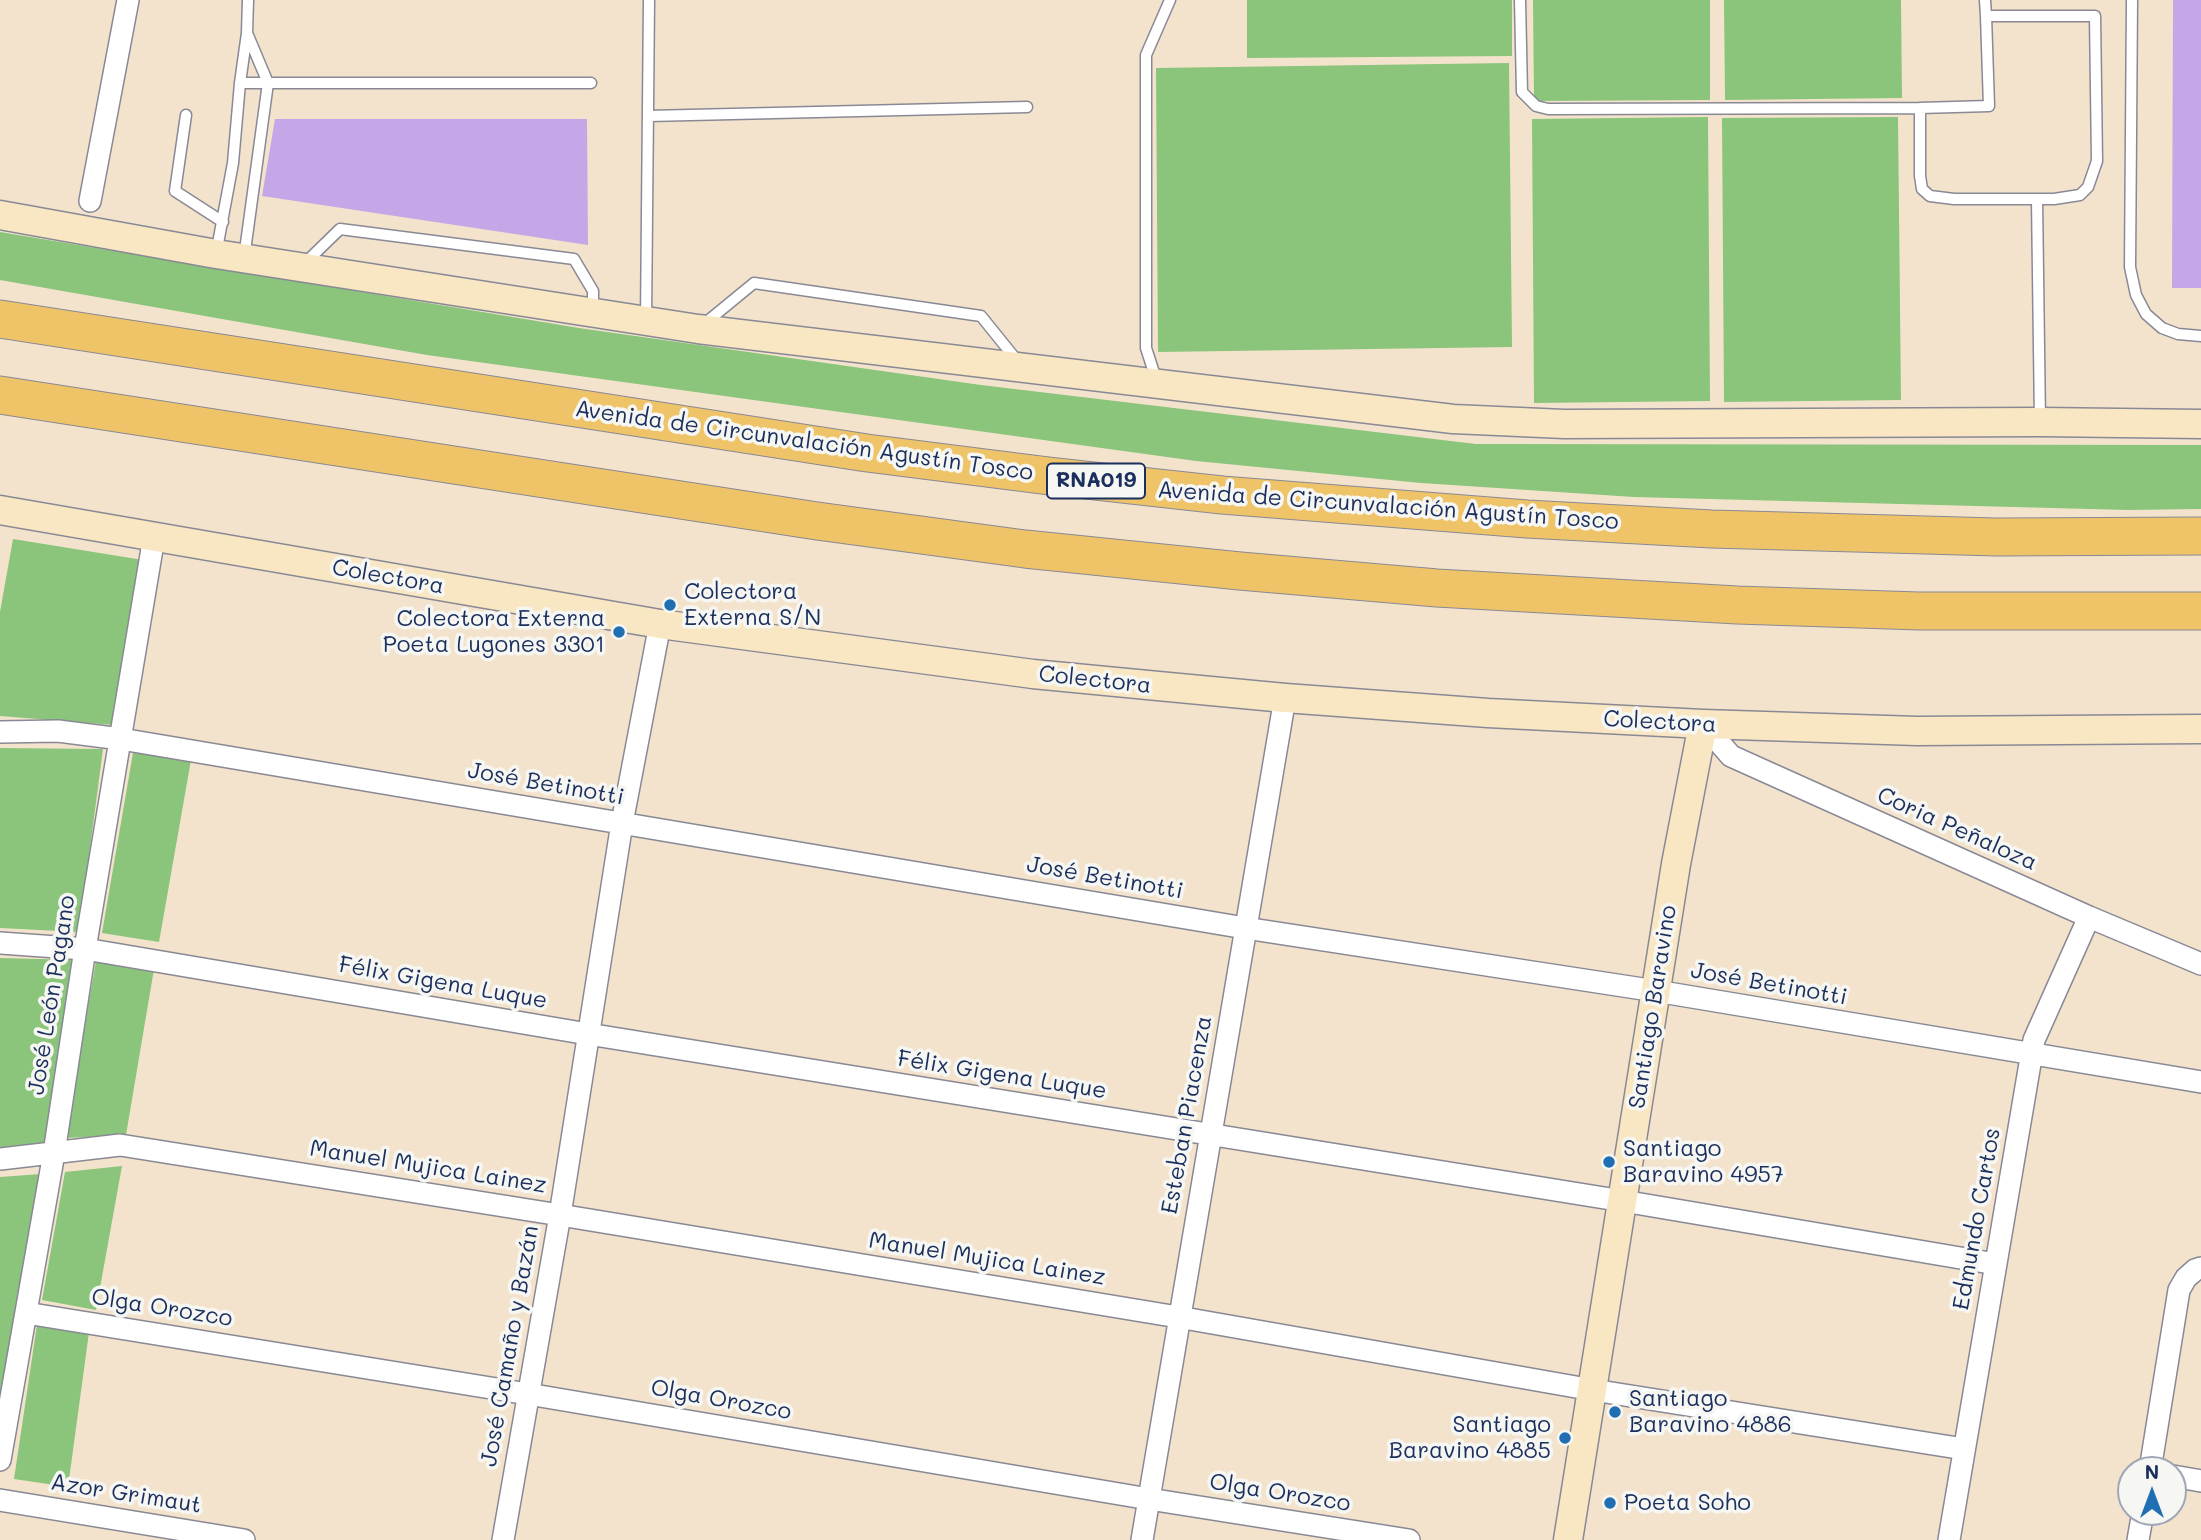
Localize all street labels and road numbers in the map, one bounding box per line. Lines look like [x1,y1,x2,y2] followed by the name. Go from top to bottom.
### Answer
[573,395,1035,487] street label: Avenida de Circunvalación Agustín Tosco
[1047,463,1145,498] road number: RNA019
[1156,476,1620,536] street label: Avenida de Circunvalación Agustín Tosco
[330,554,446,600] street label: Colectora
[1037,660,1153,700] street label: Colectora
[1603,705,1717,739] street label: Colectora
[466,757,626,811] street label: José Betinotti
[1873,781,2041,877] street label: Coria Peñaloza
[1025,851,1185,905] street label: José Betinotti
[23,893,81,1097] street label: José León Pagano
[1623,903,1683,1111] street label: Santiago Baravino
[337,951,549,1015] street label: Félix Gigena Luque
[1689,957,1849,1011] street label: José Betinotti
[1156,1014,1218,1216] street label: Esteban Piacenza
[895,1045,1109,1105] street label: Félix Gigena Luque
[1947,1126,2007,1312] street label: Edmundo Cartos
[308,1135,548,1199] street label: Manuel Mujica Lainez
[475,1223,545,1469] street label: José Camaño y Bazán
[867,1227,1107,1291] street label: Manuel Mujica Lainez
[90,1283,234,1333] street label: Olga Orozco
[649,1374,793,1426] street label: Olga Orozco
[49,1468,203,1520] street label: Azor Grimaut
[1208,1468,1352,1518] street label: Olga Orozco

